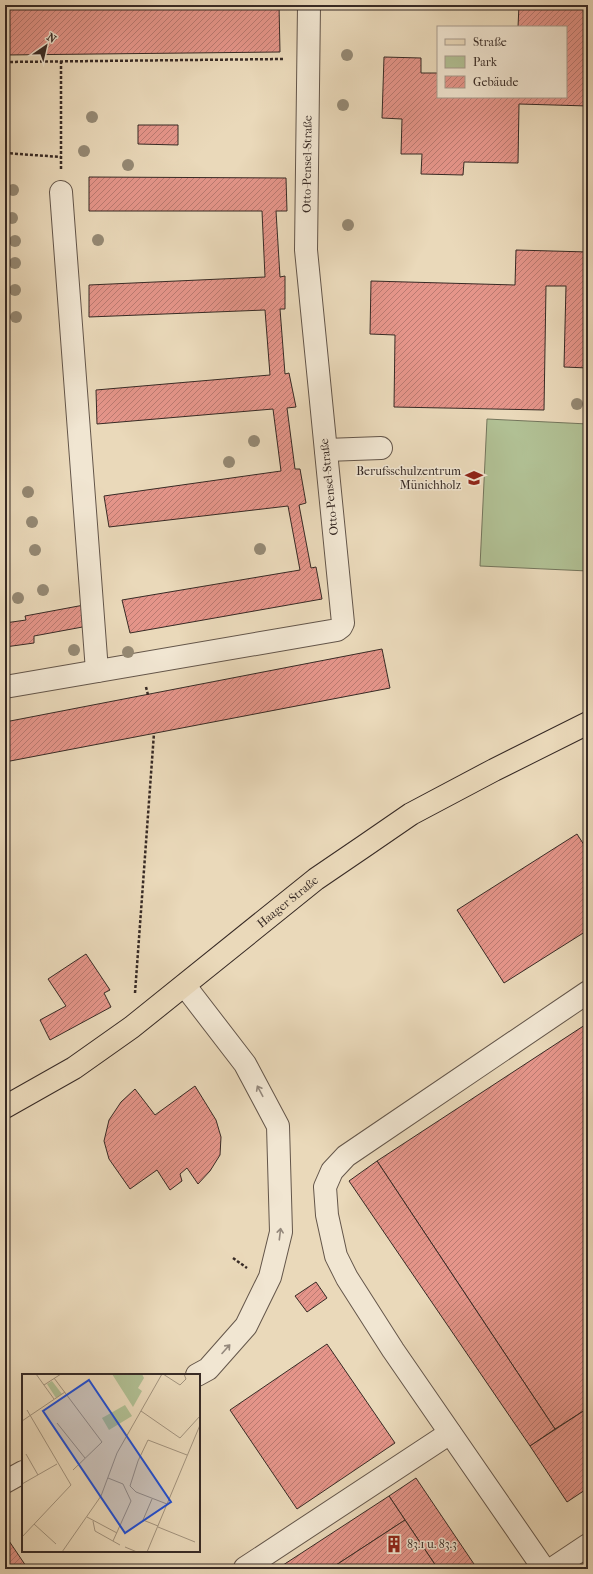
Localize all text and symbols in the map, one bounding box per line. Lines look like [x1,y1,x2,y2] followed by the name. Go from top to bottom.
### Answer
[26,26,66,66] north arrow
[437,26,567,98] legend
[44,30,59,46] text: N
[473,35,507,49] text: Straße
[473,55,498,69] text: Park
[473,75,518,89] text: Gebäude
[299,115,315,213] street label: Otto-Pensel-Straße
[317,438,341,536] street label: Otto-Pensel-Straße
[356,464,462,492] place label: Berufsschulzentrum Münichholz
[464,468,484,488] school or university icon: Berufsschulzentrum Münichholz
[254,873,321,931] street label: Haager Straße
[255,1085,263,1097] one-way arrow
[276,1228,284,1241] one-way arrow
[221,1344,231,1354] one-way arrow
[22,1374,200,1552] inset map
[384,1534,404,1554] building icon: 83.1 u. 83.3
[407,1537,457,1551] place label: 83.1 u. 83.3

